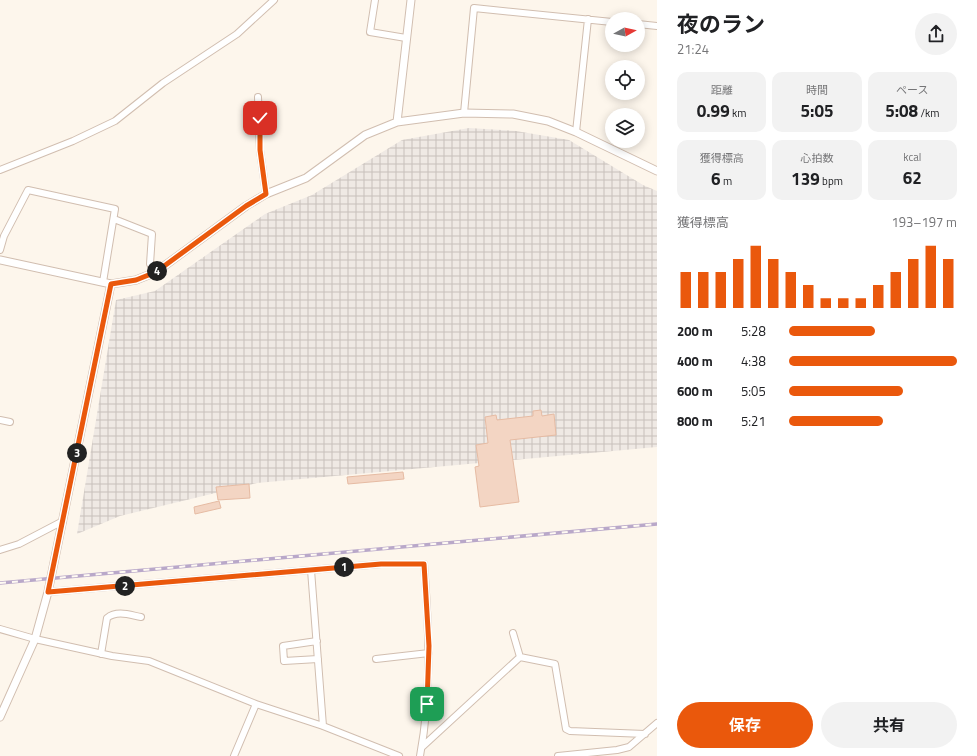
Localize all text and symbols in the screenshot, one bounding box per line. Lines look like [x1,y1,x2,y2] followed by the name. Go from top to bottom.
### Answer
[677,7,765,41] text: 夜のラン
[605,12,645,52] north arrow
[605,12,645,148] map controls
[915,13,957,55] button: share
[677,39,709,59] text: 21:24
[605,60,645,100] button: locate
[711,82,733,98] text: 距離
[806,82,828,98] text: 時間
[896,82,929,98] text: ペース
[697,98,730,124] text: 0.99
[801,98,833,124] text: 5:05
[885,98,918,124] text: 5:08
[243,101,277,135] pin
[730,105,747,121] text: km
[918,105,940,121] text: /km
[249,107,271,129] icon: check
[605,108,645,148] button: layers
[903,149,921,165] text: kcal
[700,150,744,166] text: 獲得標高
[800,150,833,166] text: 心拍数
[903,165,922,191] text: 62
[711,166,721,192] text: 6
[791,166,820,192] text: 139
[721,173,732,189] text: m
[820,173,843,189] text: bpm
[677,212,729,232] text: 獲得標高
[891,212,957,232] text: 193–197 m
[147,261,167,281] pin: 4
[154,263,160,279] text: 4
[677,321,713,341] text: 200 m
[741,321,766,341] text: 5:28
[677,351,713,371] text: 400 m
[741,351,766,371] text: 4:38
[677,381,713,401] text: 600 m
[741,381,766,401] text: 5:05
[677,411,713,431] text: 800 m
[741,411,766,431] text: 5:21
[67,443,87,463] pin: 3
[74,445,80,461] text: 3
[334,557,354,577] pin: 1
[341,559,347,575] text: 1
[115,576,135,596] pin: 2
[122,578,128,594] text: 2
[410,687,444,721] pin
[416,693,438,715] icon: arrive
[677,702,813,748] button: 保存
[821,702,957,748] button: 共有

